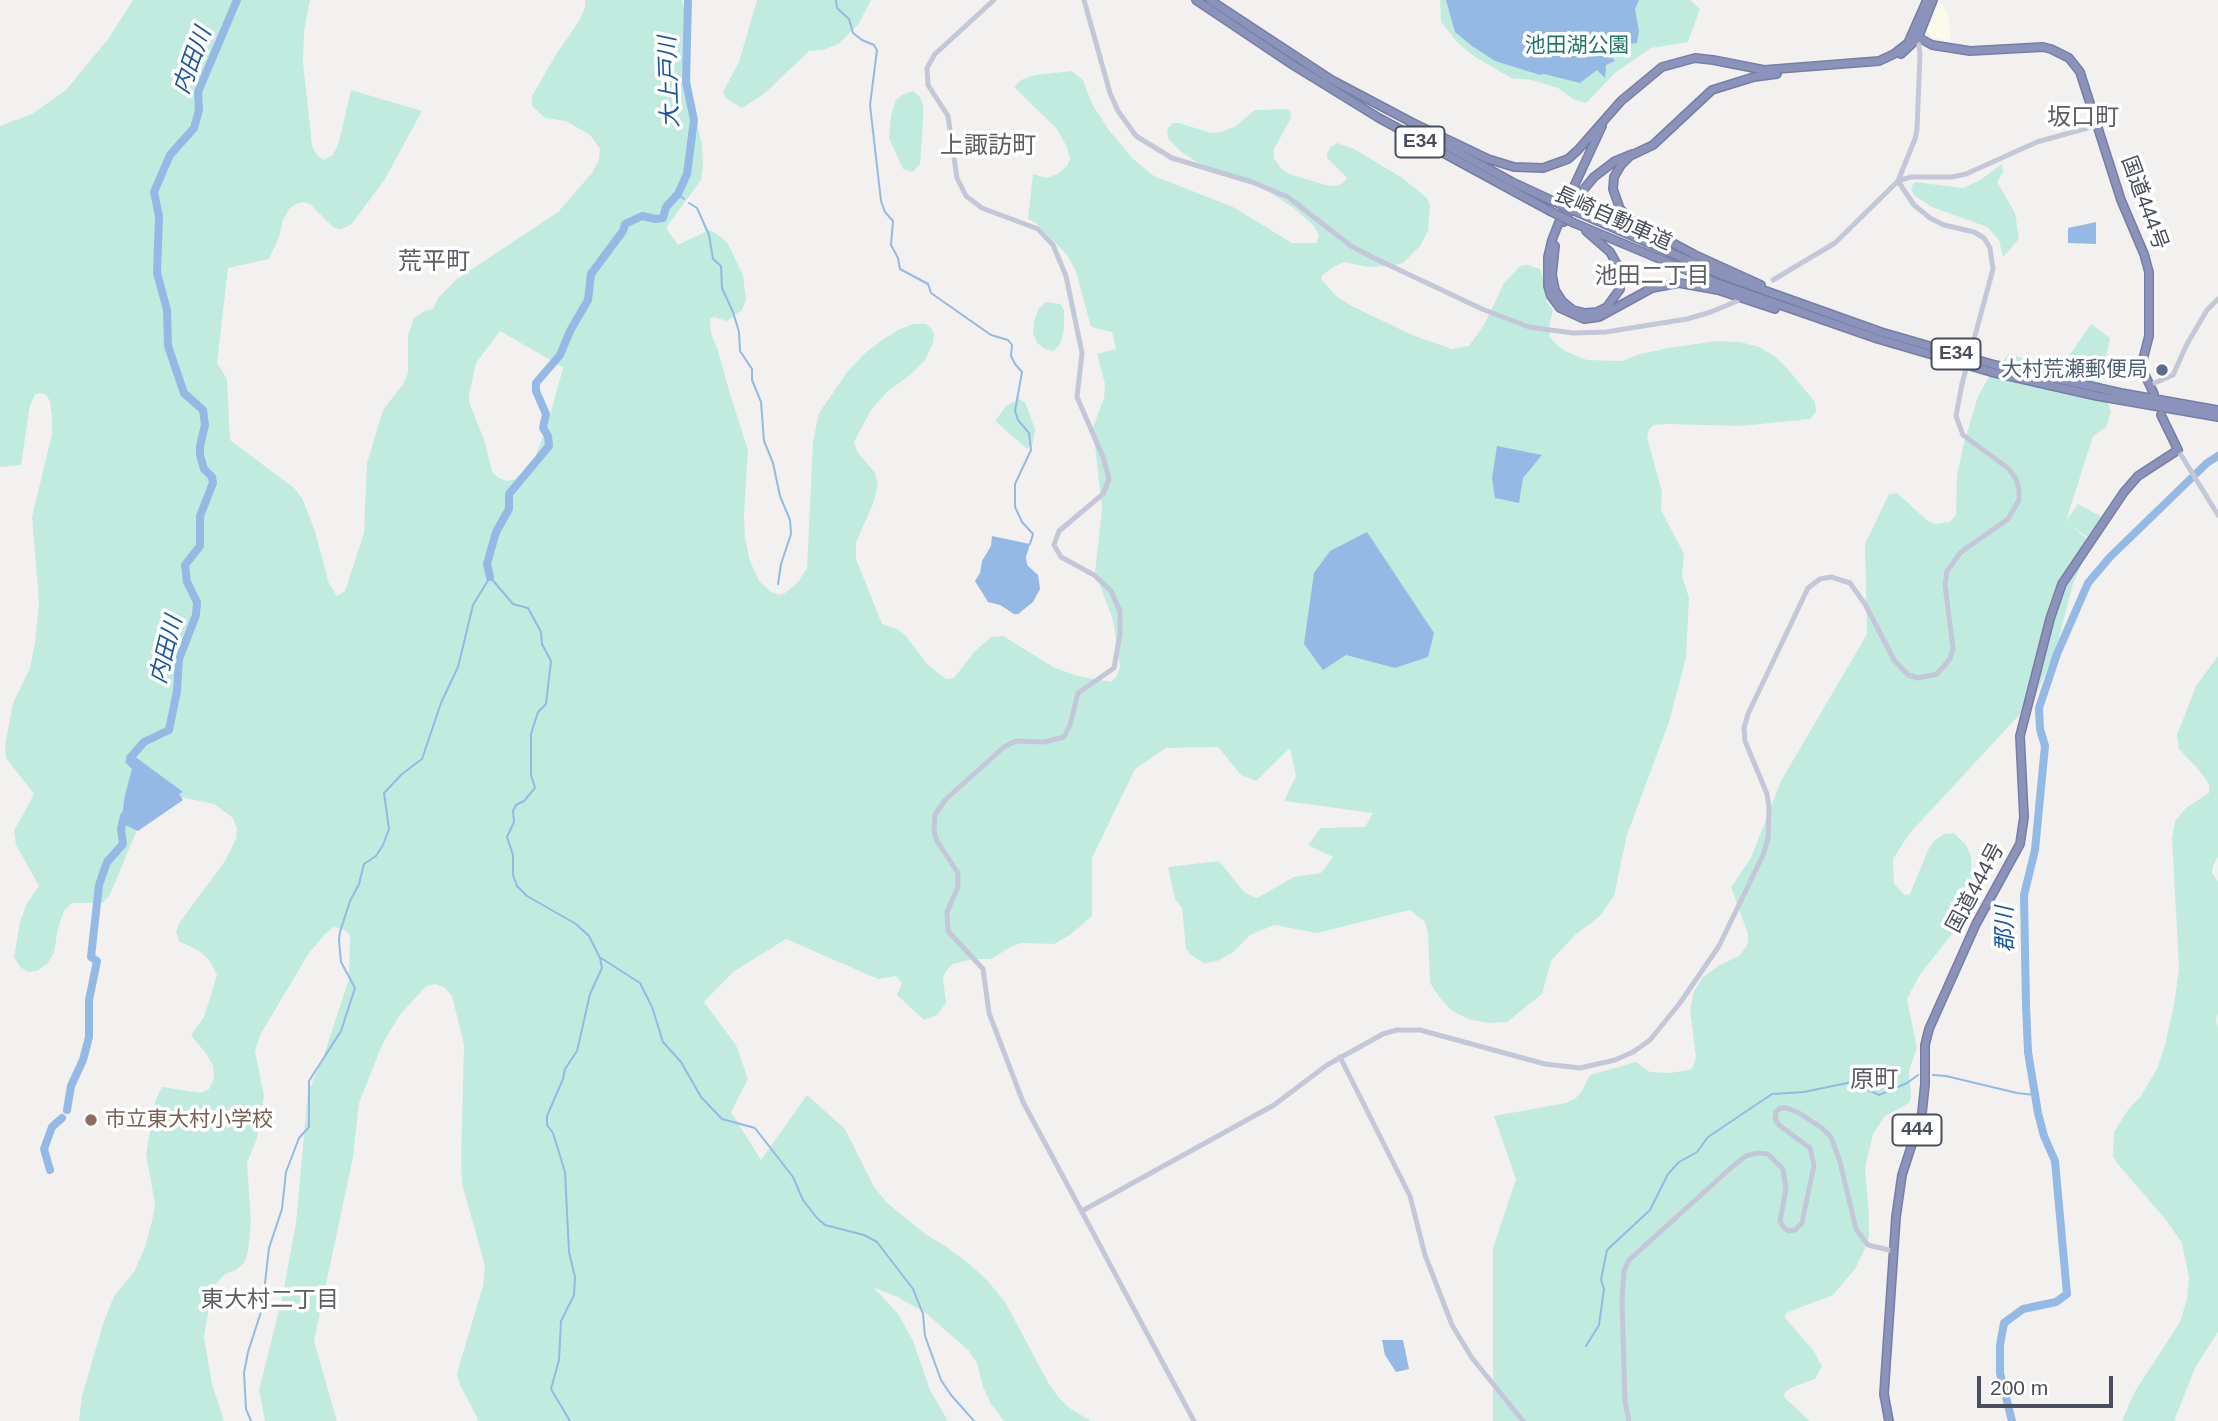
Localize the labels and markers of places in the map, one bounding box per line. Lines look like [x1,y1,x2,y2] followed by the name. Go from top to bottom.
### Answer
[2001,357,2148,383] place label: 大村荒瀬郵便局
[2154,362,2170,378] marker: 大村荒瀬郵便局
[105,1107,273,1133] place label: 市立東大村小学校
[83,1112,99,1128] marker: 市立東大村小学校

